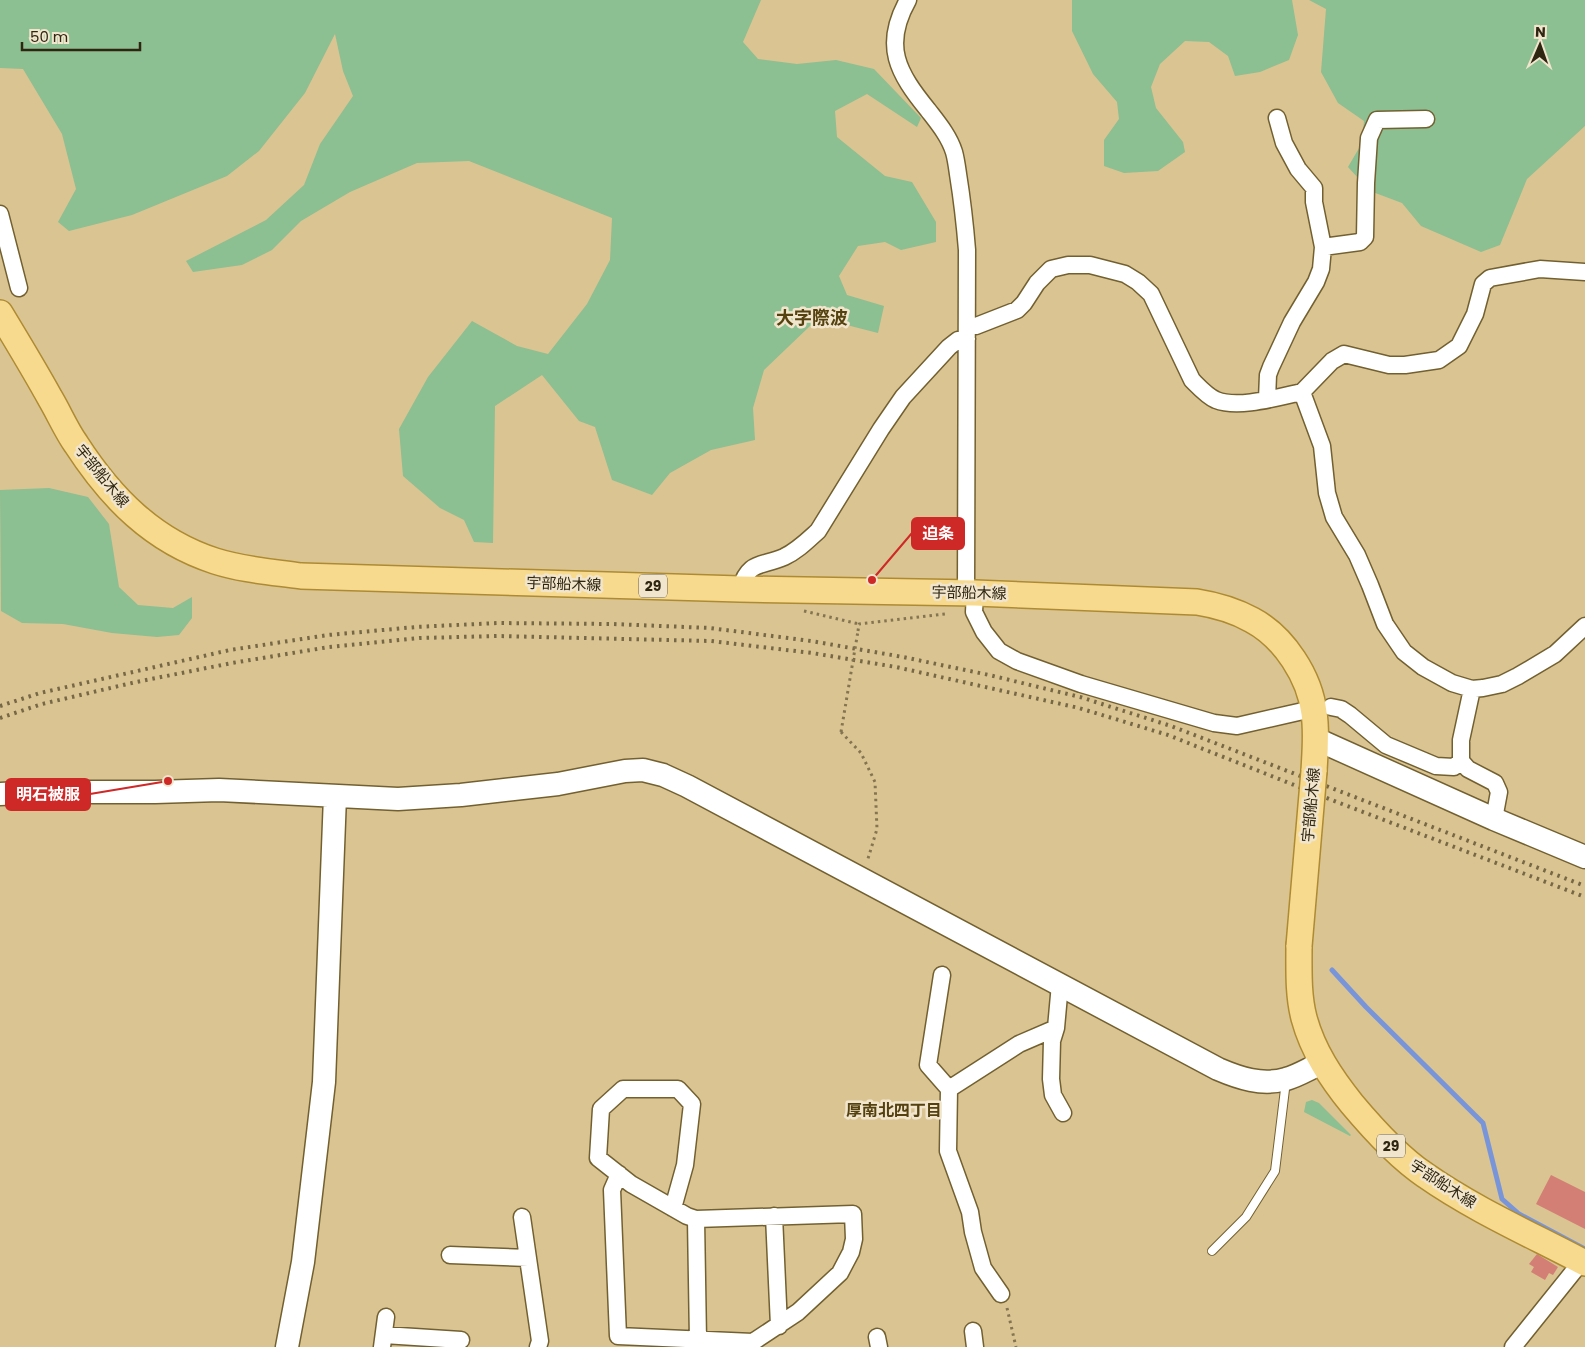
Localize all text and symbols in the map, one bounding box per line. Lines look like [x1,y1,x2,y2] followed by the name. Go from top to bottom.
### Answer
[22,20,140,52] scale bar
[1515,20,1565,70] north arrow
[1535,22,1546,42] text: N
[30,26,68,47] text: 50 m
[776,305,848,330] district label: 大字際波
[71,440,134,511] street label: 宇部船木線
[912,518,964,549] callout: 迫条
[922,522,954,545] text: 迫条
[526,572,602,595] street label: 宇部船木線
[639,574,667,598] road number: 29
[931,581,1007,604] street label: 宇部船木線
[1297,767,1324,843] street label: 宇部船木線
[6,779,90,810] callout: 明石被服
[16,783,80,806] text: 明石被服
[846,1099,942,1122] district label: 厚南北四丁目
[1377,1134,1405,1158] road number: 29
[1406,1154,1480,1213] street label: 宇部船木線

